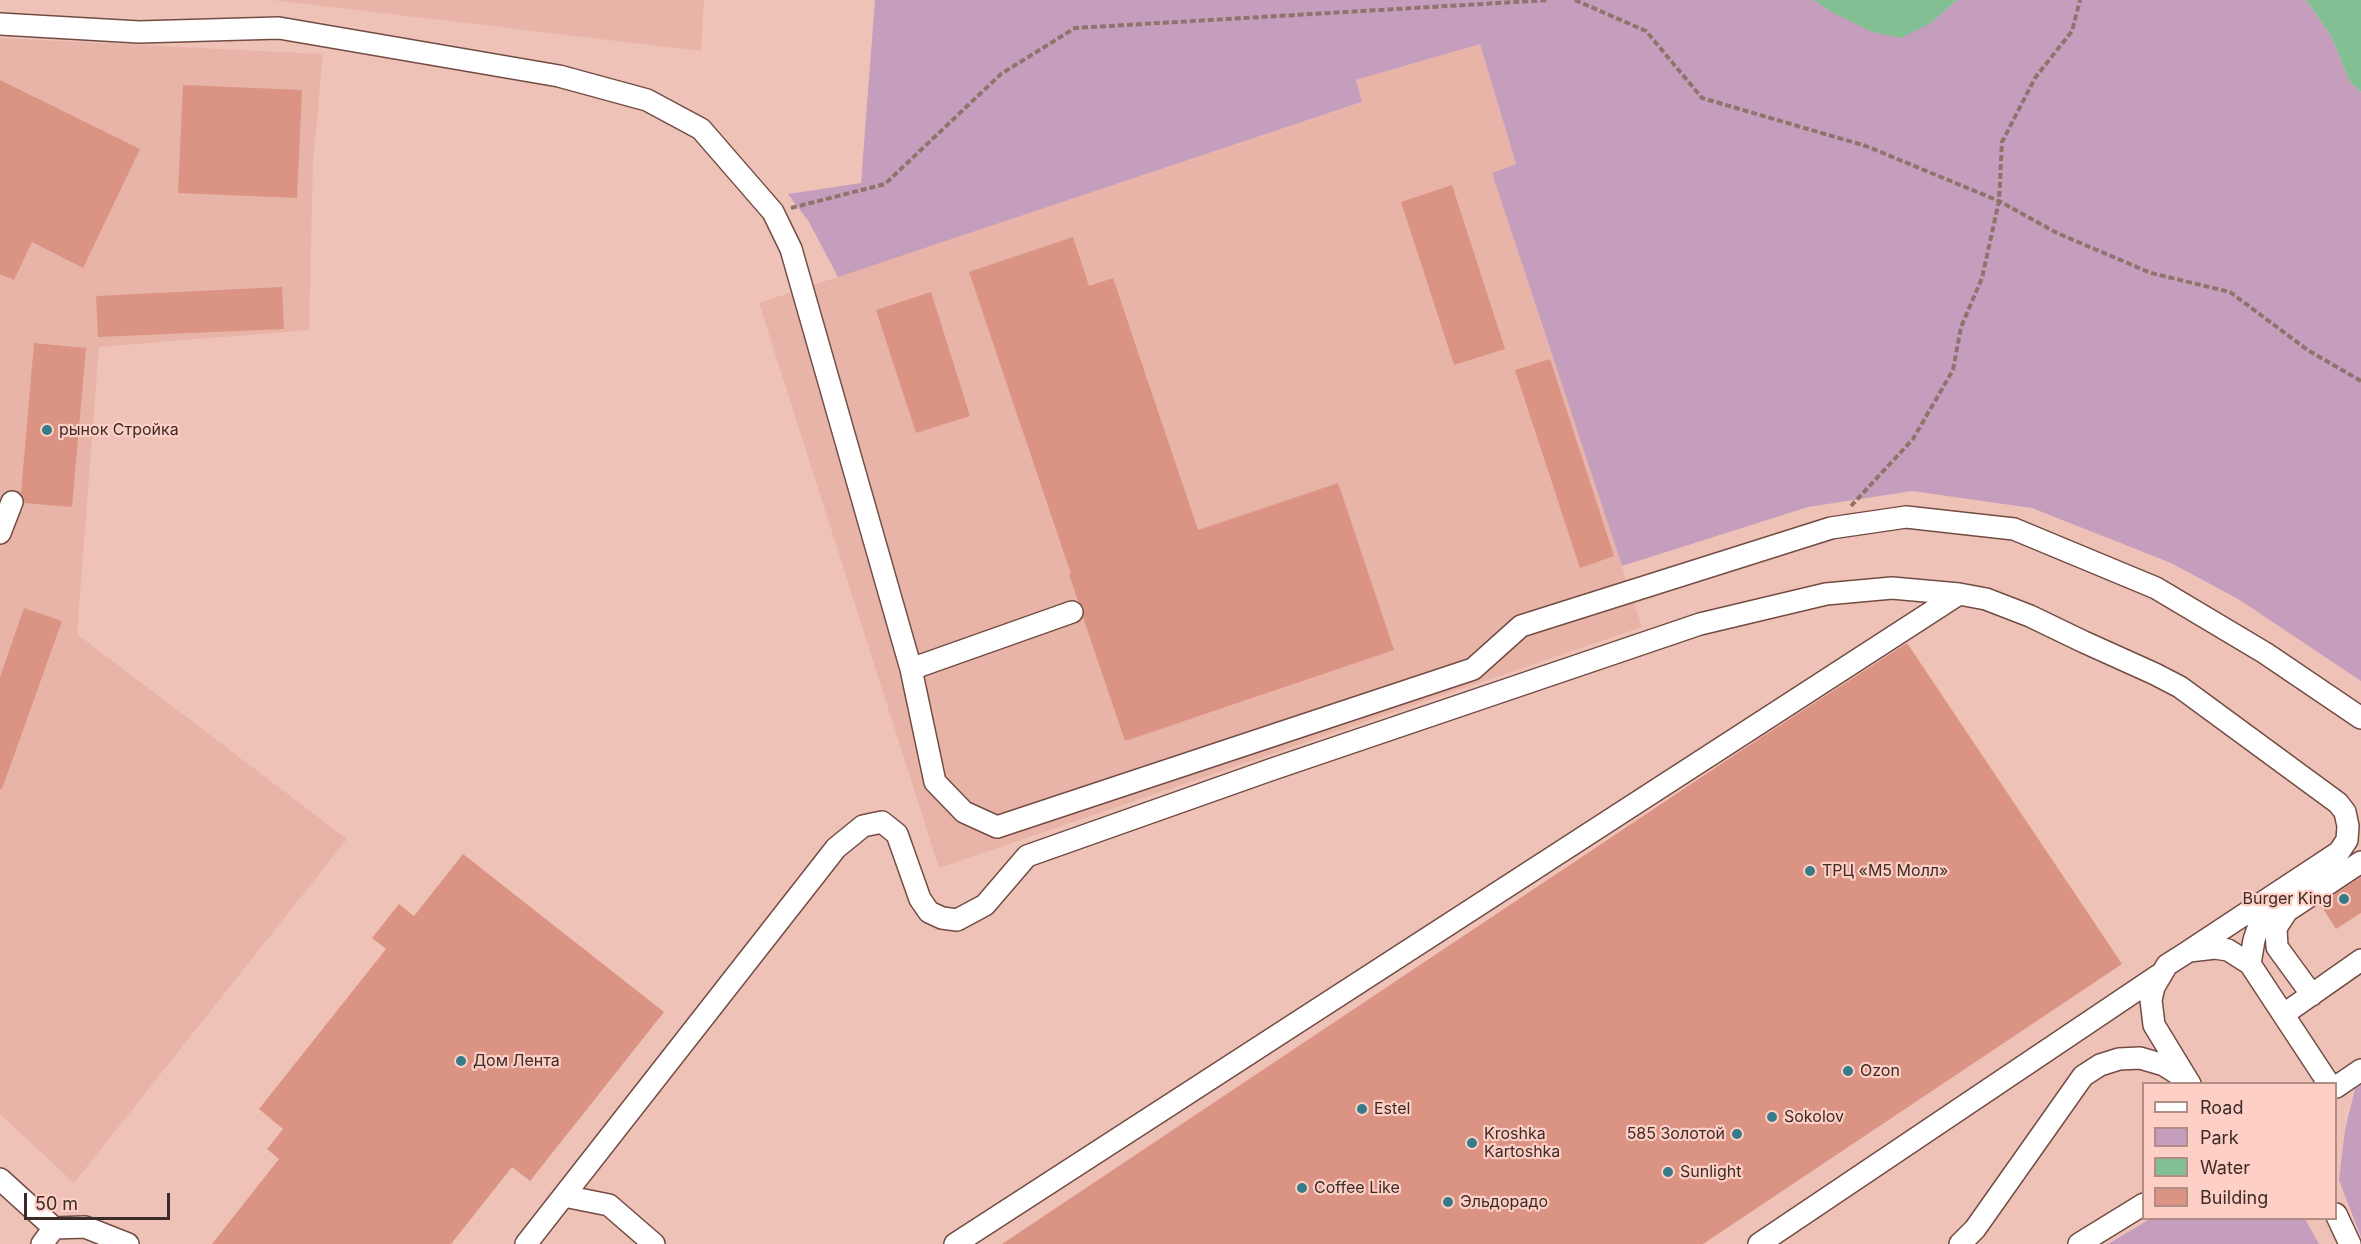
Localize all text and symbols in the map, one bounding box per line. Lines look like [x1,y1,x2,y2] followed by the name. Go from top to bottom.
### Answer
[59,420,179,440] place label: рынок Стройка
[40,423,54,437] marker: рынок Стройка
[1822,861,1948,881] place label: ТРЦ «М5 Молл»
[1803,864,1817,878] marker: ТРЦ «М5 Молл»
[2243,889,2332,909] place label: Burger King
[2337,892,2351,906] marker: Burger King
[473,1051,560,1071] place label: Дом Лента
[454,1054,468,1068] marker: Дом Лента
[1860,1061,1900,1081] place label: Ozon
[1841,1064,1855,1078] marker: Ozon
[2142,1082,2337,1220] legend
[2200,1097,2243,1118] text: Road
[1374,1099,1410,1119] place label: Estel
[1355,1102,1369,1116] marker: Estel
[1784,1107,1844,1127] place label: Sokolov
[1765,1110,1779,1124] marker: Sokolov
[1484,1124,1560,1162] place label: Kroshka Kartoshka
[1627,1124,1725,1144] place label: 585 Золотой
[1730,1127,1744,1141] marker: 585 Золотой
[2200,1127,2239,1148] text: Park
[1465,1136,1479,1150] marker: Kroshka Kartoshka
[2200,1157,2250,1178] text: Water
[1680,1162,1741,1182] place label: Sunlight
[1661,1165,1675,1179] marker: Sunlight
[1314,1178,1400,1198] place label: Coffee Like
[27,1181,172,1219] scale bar
[1295,1181,1309,1195] marker: Coffee Like
[2200,1187,2268,1208] text: Building
[1460,1192,1548,1212] place label: Эльдорадо
[35,1193,78,1214] text: 50 m
[1441,1195,1455,1209] marker: Эльдорадо

